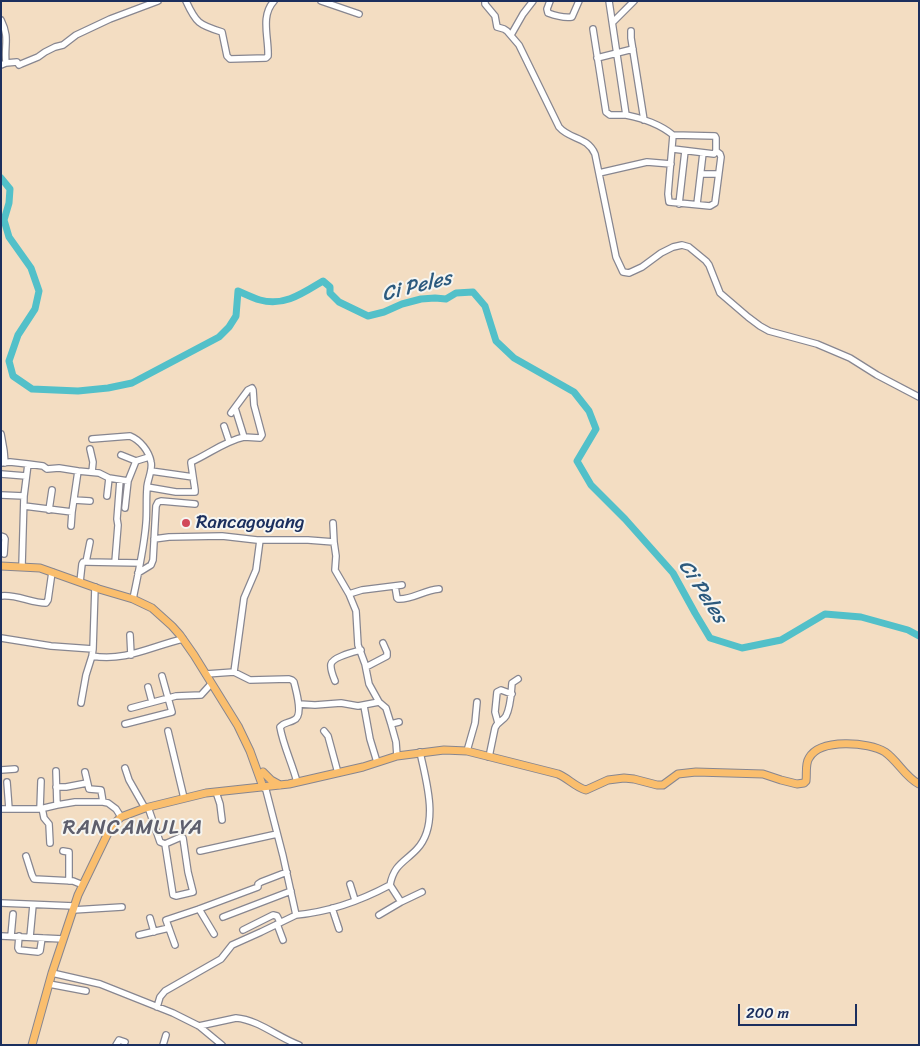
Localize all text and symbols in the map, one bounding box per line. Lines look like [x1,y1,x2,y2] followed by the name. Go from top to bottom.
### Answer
[380,267,454,307] water label: Ci Peles
[196,512,305,534] place label: Rancagoyang
[180,517,192,529] marker: Rancagoyang
[673,556,731,628] water label: Ci Peles
[62,816,204,842] district label: RANCAMULYA
[740,994,859,1026] scale bar
[746,1000,789,1026] text: 200 m

